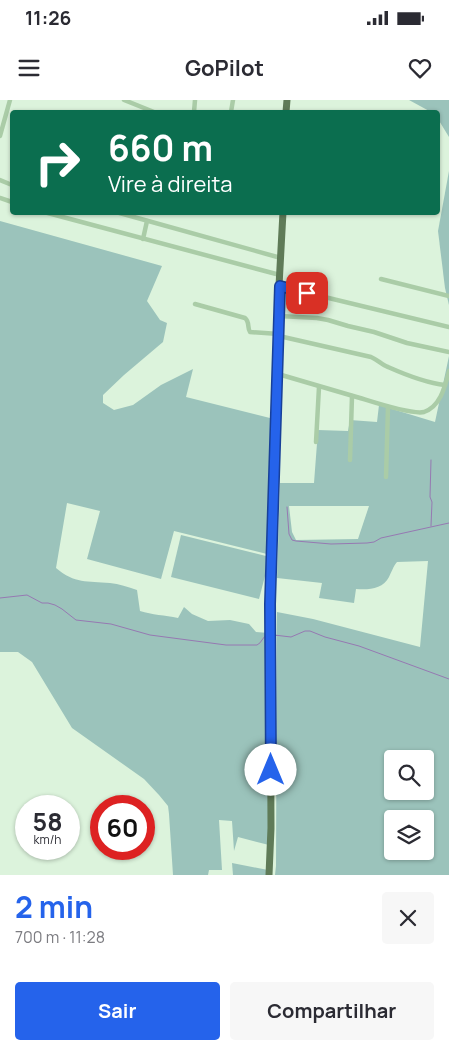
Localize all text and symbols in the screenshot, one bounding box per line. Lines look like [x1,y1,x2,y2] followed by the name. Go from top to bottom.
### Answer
[25,5,71,31] text: 11:26
[185,53,264,83] text: GoPilot
[15,54,43,82] icon: menu
[406,54,434,82] icon: heart
[108,124,213,172] text: 660 m
[25,130,90,195] icon: right
[108,169,232,199] text: Vire à direita
[286,272,328,314] pin
[293,279,321,307] icon: arrive
[244,743,296,795] position arrow
[384,750,434,860] map controls
[384,750,434,800] button: search
[90,795,155,860] speed limit sign: 60
[33,804,62,839] text: 58
[384,810,434,860] button: layers
[34,831,61,848] text: km/h
[15,886,93,927] text: 2 min
[382,892,434,944] button: close
[15,926,105,948] text: 700 m · 11:28
[15,982,220,1040] button: Sair
[230,982,434,1040] button: Compartilhar

